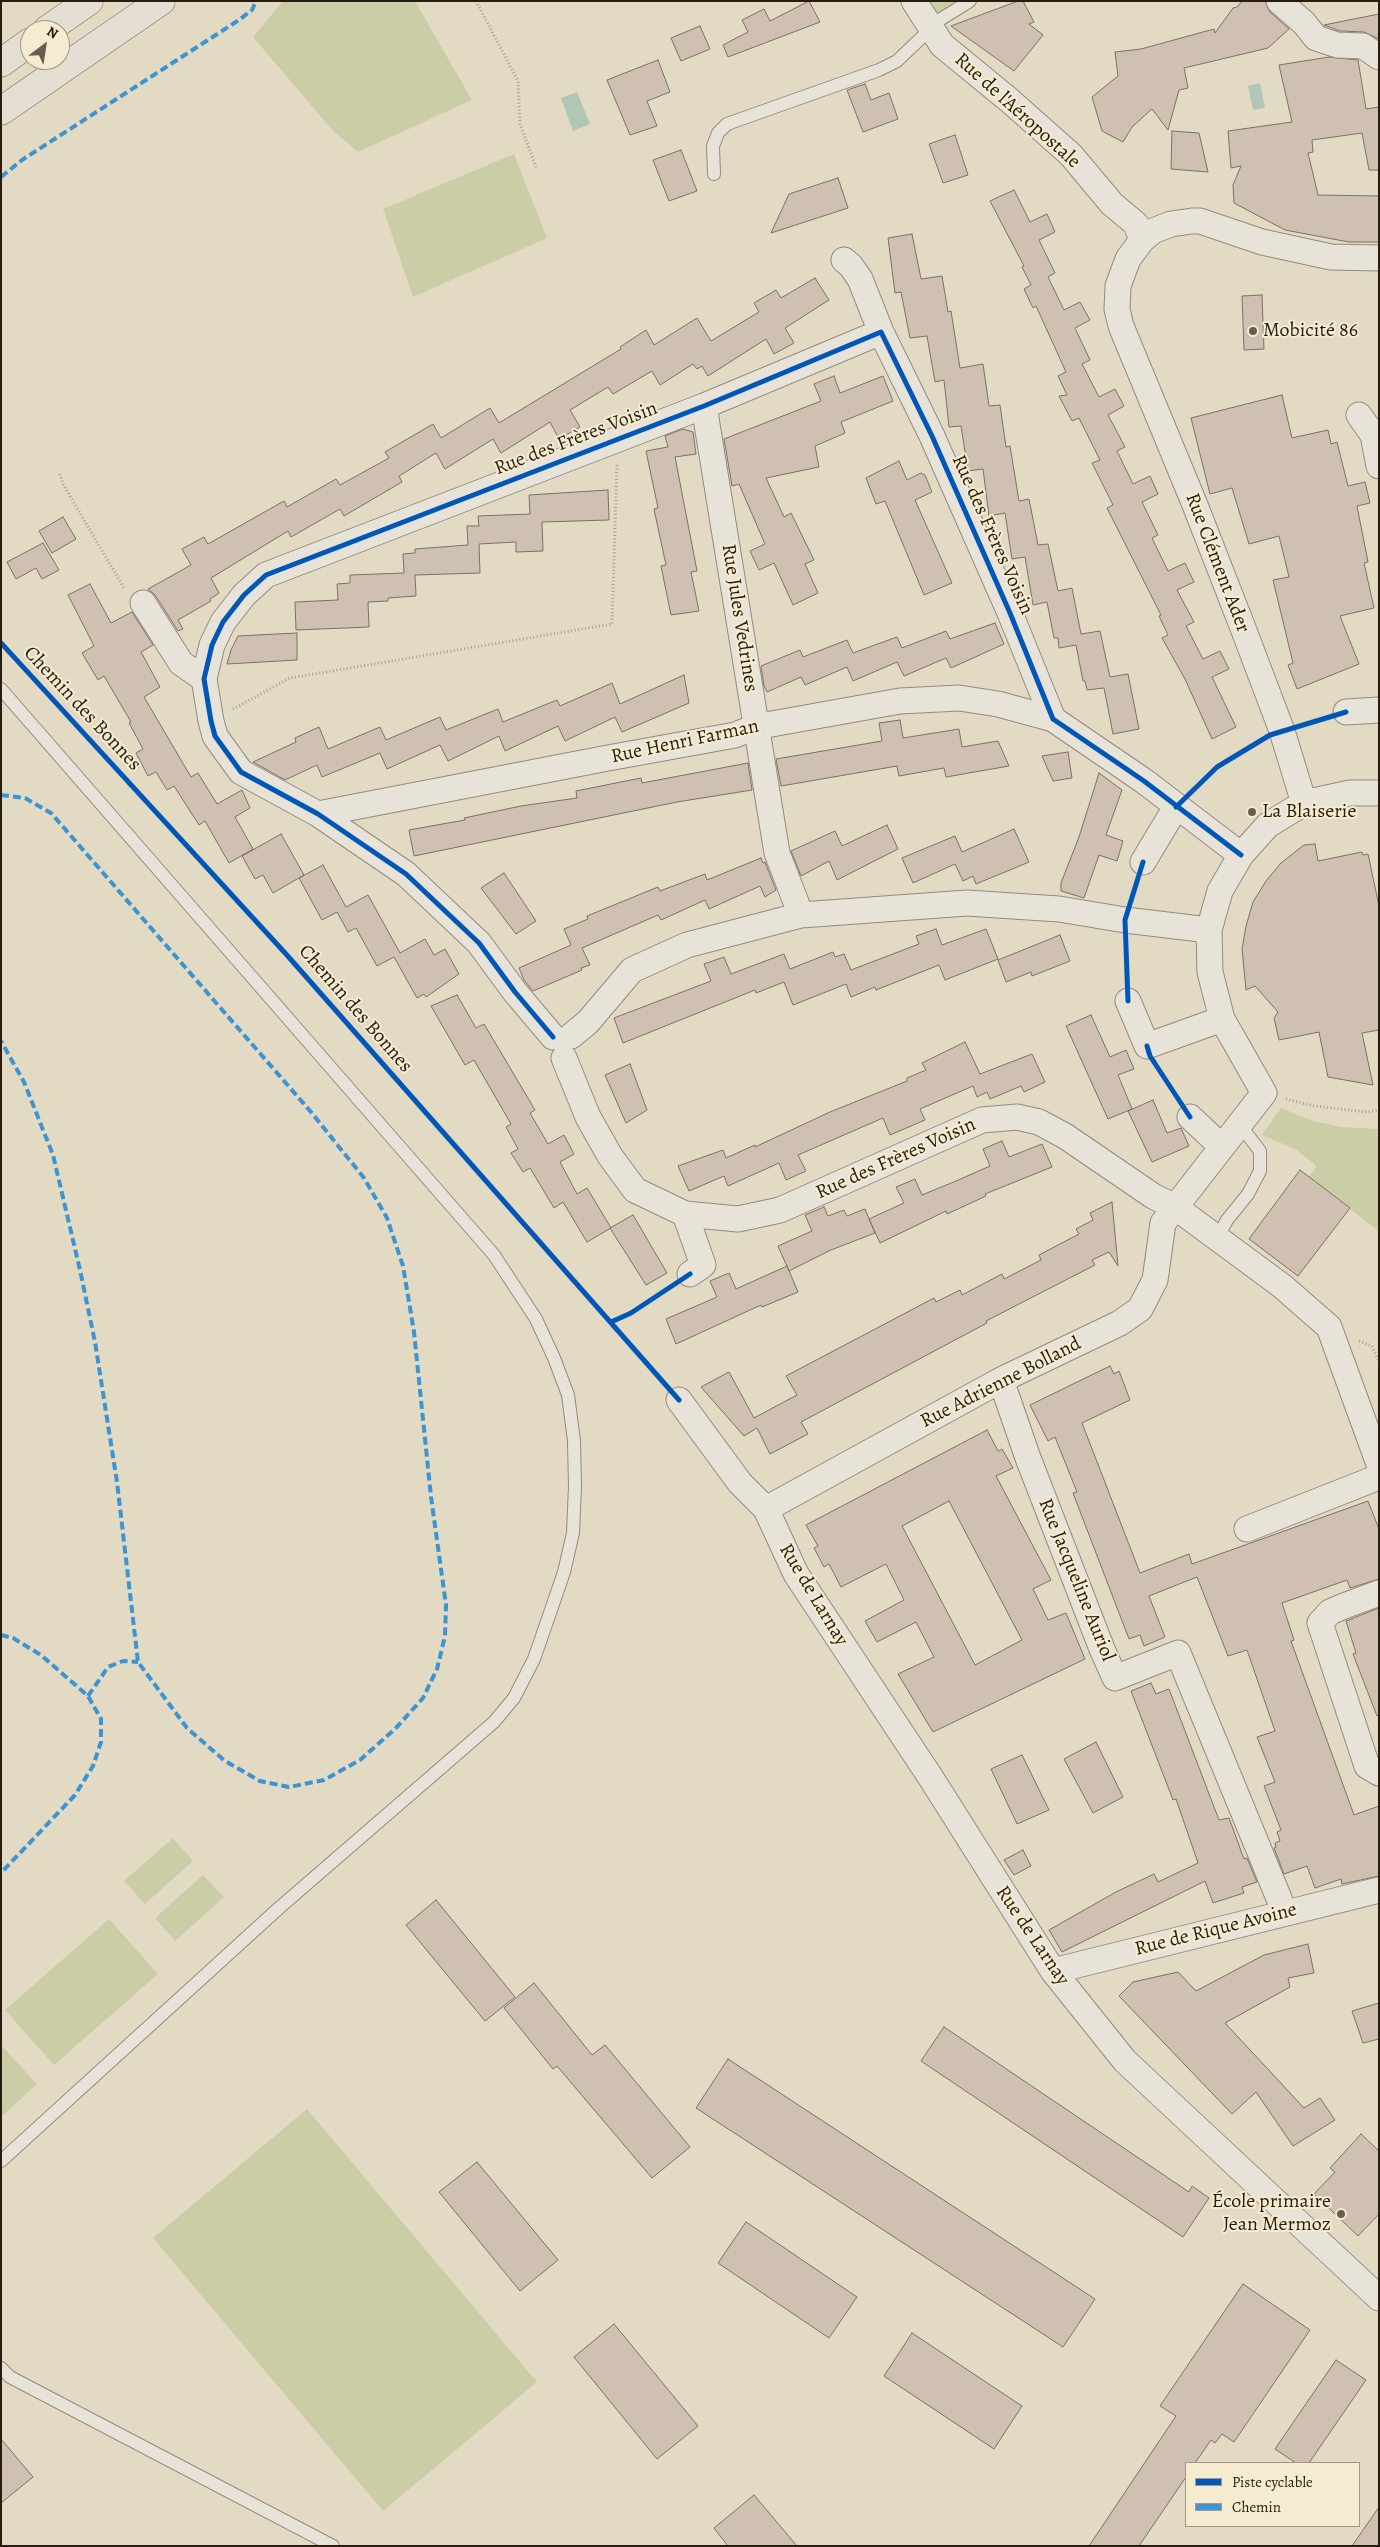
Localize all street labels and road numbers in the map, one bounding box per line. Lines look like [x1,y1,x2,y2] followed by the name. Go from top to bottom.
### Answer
[949,48,1085,174] street label: Rue de l'Aéropostale
[491,397,661,481] street label: Rue des Frères Voisin
[946,451,1038,619] street label: Rue des Frères Voisin
[1179,490,1255,636] street label: Rue Clément Ader
[715,542,763,694] street label: Rue Jules Vedrines
[18,642,146,776] street label: Chemin des Bonnes
[609,715,761,769] street label: Rue Henri Farman
[293,940,417,1078] street label: Chemin des Bonnes
[812,1113,980,1205] street label: Rue des Frères Voisin
[917,1332,1085,1434] street label: Rue Adrienne Bolland
[1032,1495,1120,1665] street label: Rue Jacqueline Auriol
[773,1540,853,1650] street label: Rue de Larnay
[990,1882,1074,1990] street label: Rue de Larnay
[1133,1898,1299,1962] street label: Rue de Rique Avoine

